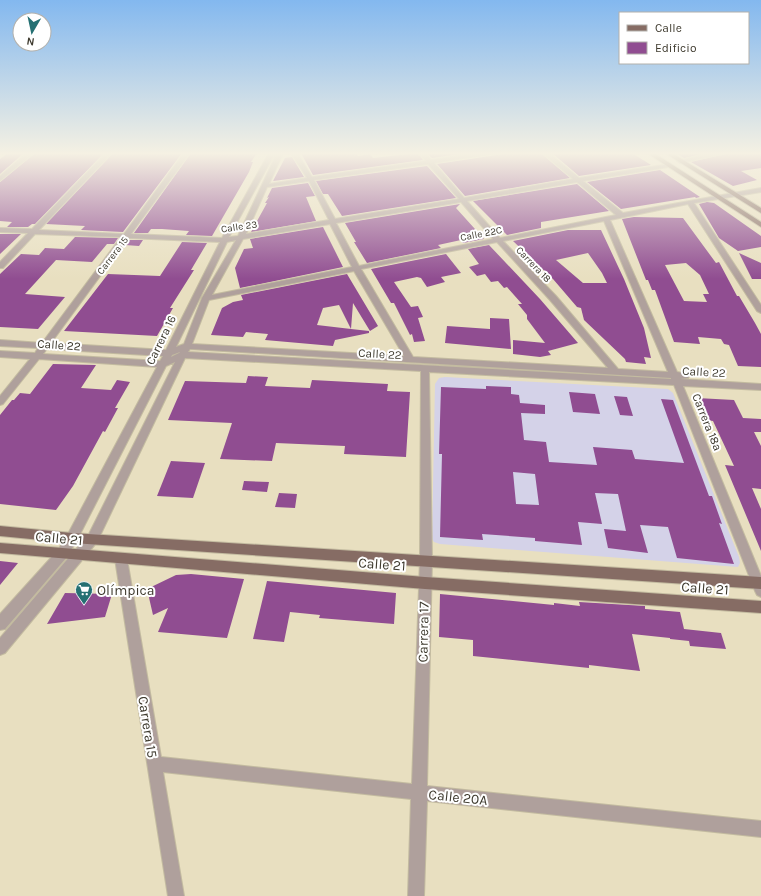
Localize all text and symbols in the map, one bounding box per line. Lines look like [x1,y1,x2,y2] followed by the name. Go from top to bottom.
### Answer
[12,12,52,52] north arrow
[619,12,749,64] legend
[655,21,682,35] text: Calle
[26,34,35,48] text: N
[655,41,696,55] text: Edificio
[220,218,258,235] street label: Calle 23
[459,224,503,244] street label: Calle 22C
[95,234,131,277] street label: Carrera 15
[513,244,553,285] street label: Carrera 18
[143,313,179,367] street label: Carrera 16
[37,336,81,354] street label: Calle 22
[358,346,402,362] street label: Calle 22
[682,364,726,380] street label: Calle 22
[689,391,725,453] street label: Carrera 18a
[35,528,83,549] street label: Calle 21
[358,554,406,575] street label: Calle 21
[681,578,729,599] street label: Calle 21
[74,580,94,605] supermarket icon: Olímpica
[97,582,155,599] place label: Olímpica
[414,601,433,663] street label: Carrera 17
[134,695,161,759] street label: Carrera 15
[428,786,488,809] street label: Calle 20A

